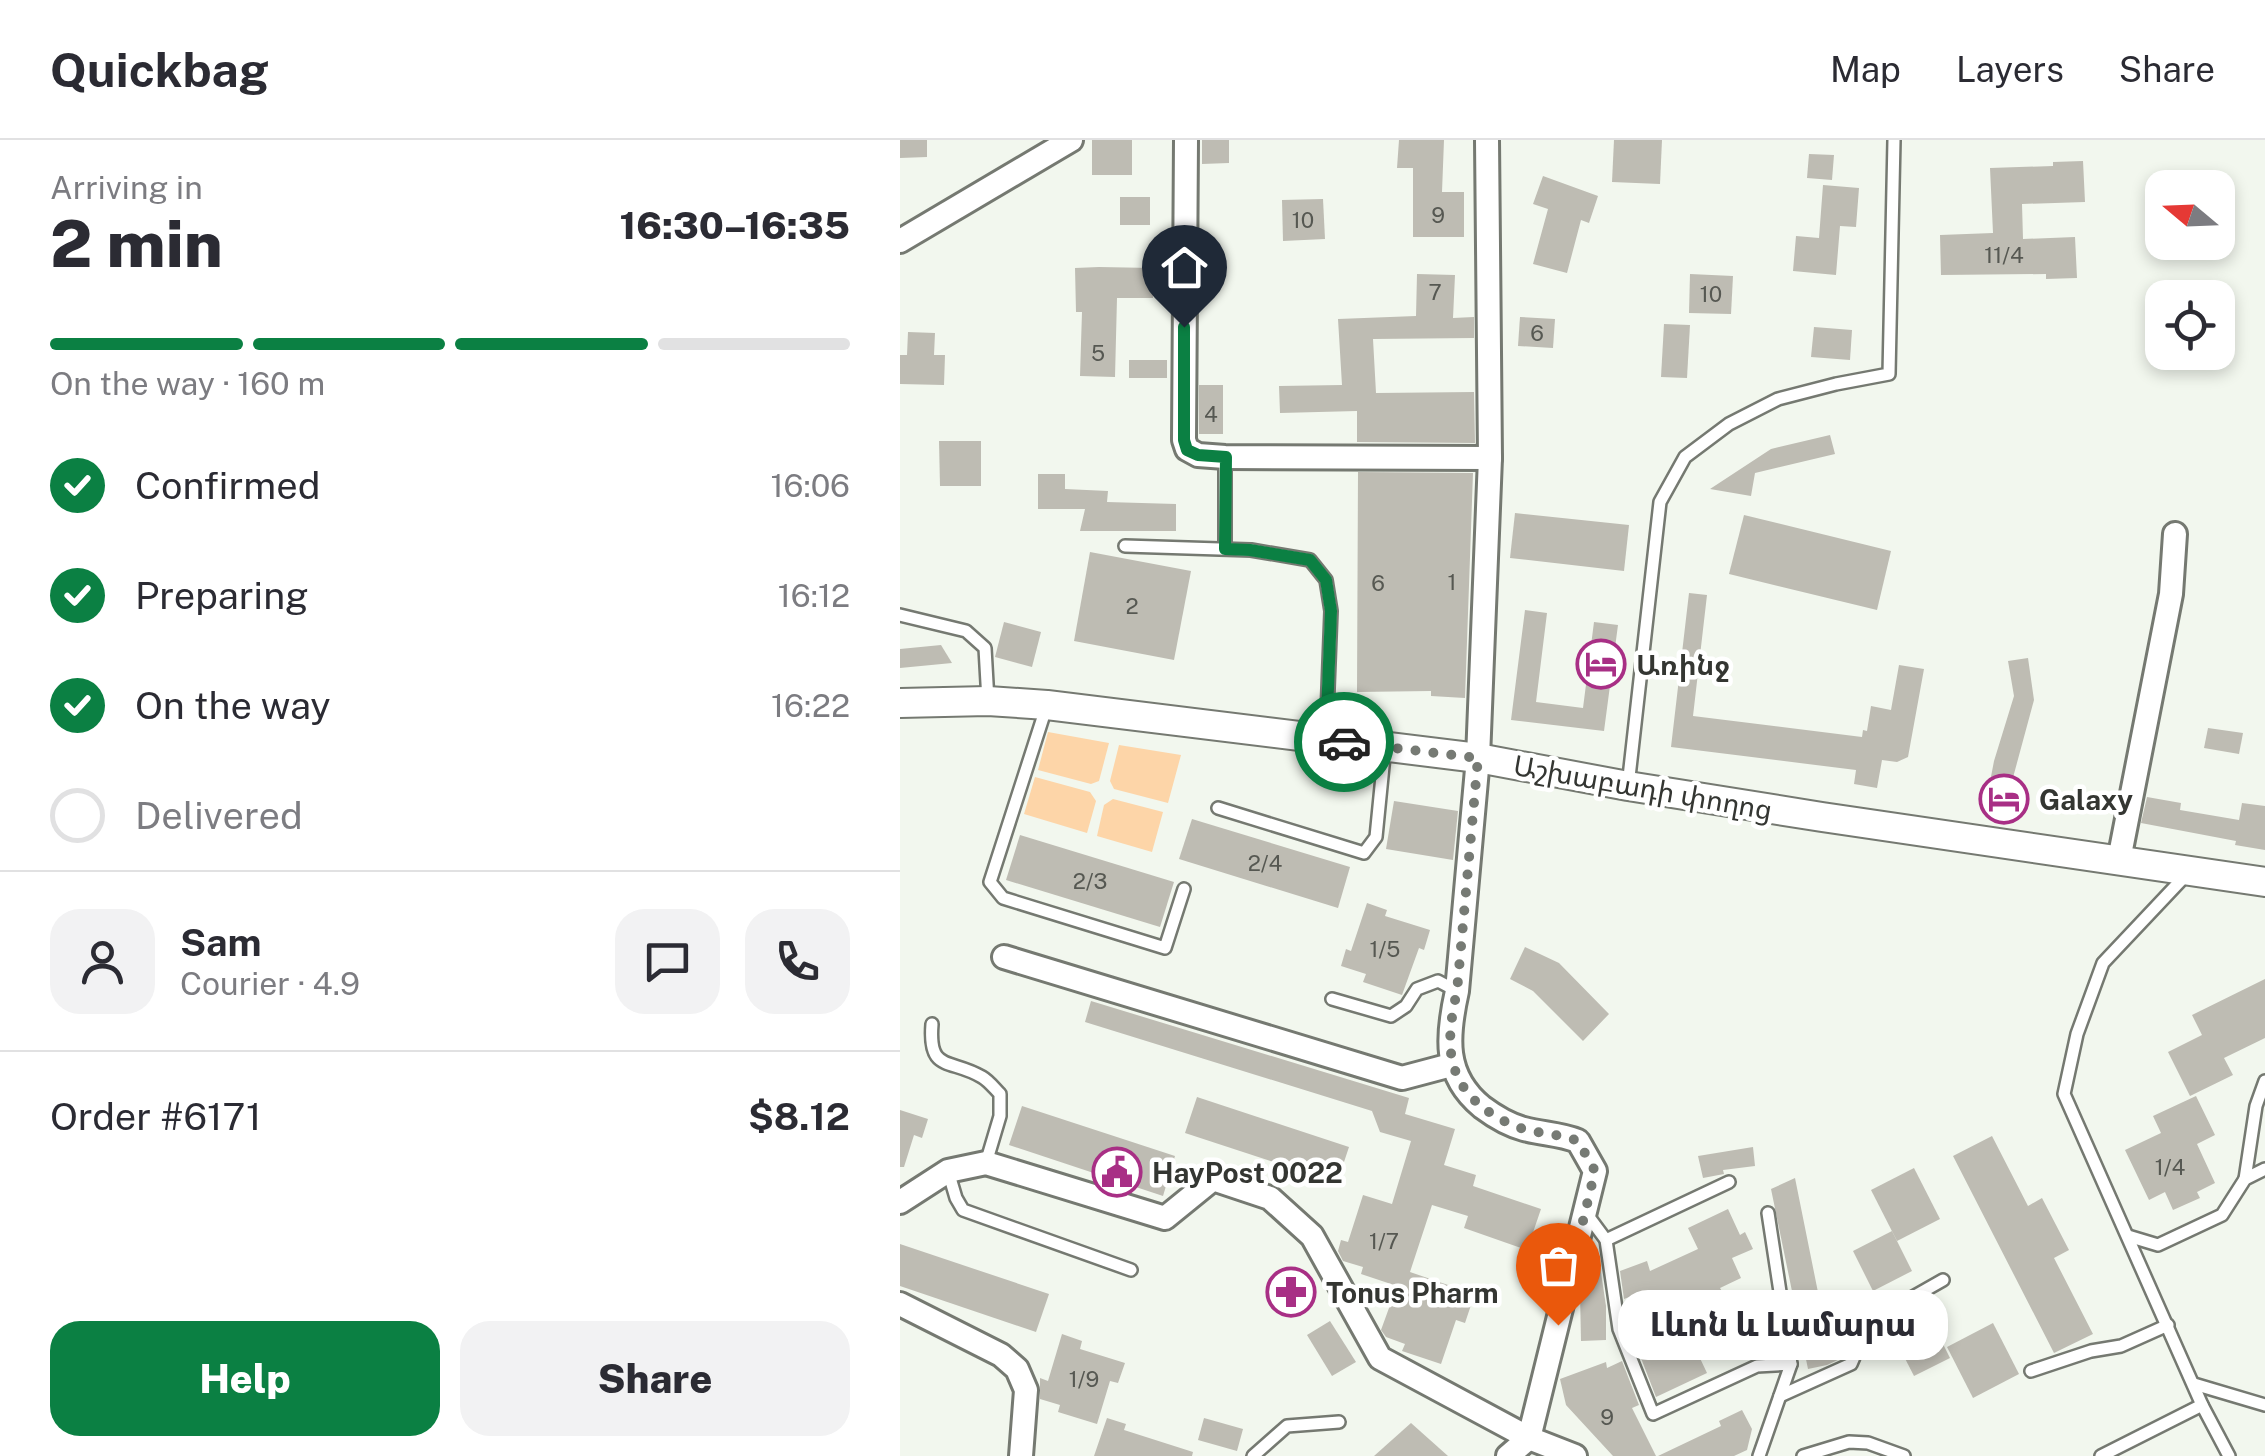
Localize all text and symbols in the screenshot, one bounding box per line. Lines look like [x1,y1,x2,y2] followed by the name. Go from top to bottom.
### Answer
[50,41,269,98] text: Quickbag
[1830,49,1901,90] text: Map
[1956,49,2064,90] text: Layers
[2119,49,2215,90] text: Share
[50,169,203,206] text: Arriving in
[2145,170,2235,260] north arrow
[2145,170,2235,370] map controls
[1431,202,1445,228] house number: 9
[620,203,850,248] text: 16:30–16:35
[50,205,223,282] text: 2 min
[1292,207,1314,233] house number: 10
[1142,225,1227,328] pin
[1157,240,1212,295] icon: home
[1984,242,2024,268] house number: 11/4
[1428,279,1442,305] house number: 7
[2145,280,2235,370] button: locate
[1700,281,1722,307] house number: 10
[1530,320,1544,346] house number: 6
[1091,340,1105,366] house number: 5
[50,365,325,402] text: On the way · 160 m
[1204,401,1218,427] house number: 4
[50,458,105,513] icon: check
[135,463,320,508] text: Confirmed
[771,467,850,504] text: 16:06
[50,568,105,623] icon: check
[1448,569,1456,595] house number: 1
[1371,570,1385,596] house number: 6
[135,573,309,618] text: Preparing
[778,577,850,614] text: 16:12
[1125,593,1139,619] house number: 2
[1575,638,1627,690] hotel icon: Առինջ
[1636,648,1729,682] place label: Առինջ
[50,678,105,733] icon: check
[135,683,331,728] text: On the way
[771,687,850,724] text: 16:22
[1294,692,1394,792] courier
[1317,715,1372,770] icon: car
[1511,748,1775,827] street label: Աշխաբադի փողոց
[1978,773,2030,825] hotel icon: Galaxy
[2039,783,2133,816] place label: Galaxy
[135,793,303,838] text: Delivered
[1248,850,1282,876] house number: 2/4
[1073,868,1107,894] house number: 2/3
[50,909,155,1014] button: person
[615,909,720,1014] button: chat
[745,909,850,1014] button: phone
[180,920,262,965] text: Sam
[1370,936,1400,962] house number: 1/5
[180,965,360,1002] text: Courier · 4.9
[50,1094,262,1139] text: Order #6171
[748,1094,850,1139] text: $8.12
[1091,1146,1143,1198] public building icon: HayPost 0022
[2155,1154,2185,1180] house number: 1/4
[1152,1156,1343,1189] place label: HayPost 0022
[1516,1223,1601,1326] pin
[1369,1228,1399,1254] house number: 1/7
[1531,1238,1586,1293] icon: bag
[1265,1266,1317,1318] pharmacy icon: Tonus Pharm
[1326,1276,1499,1309] place label: Tonus Pharm
[1618,1290,1948,1360] callout: Լևոն և Լամարա
[1650,1306,1916,1343] text: Լևոն և Լամարա
[50,1321,440,1436] button: Help
[460,1321,850,1436] button: Share
[1069,1366,1099,1392] house number: 1/9
[1600,1404,1614,1430] house number: 9

